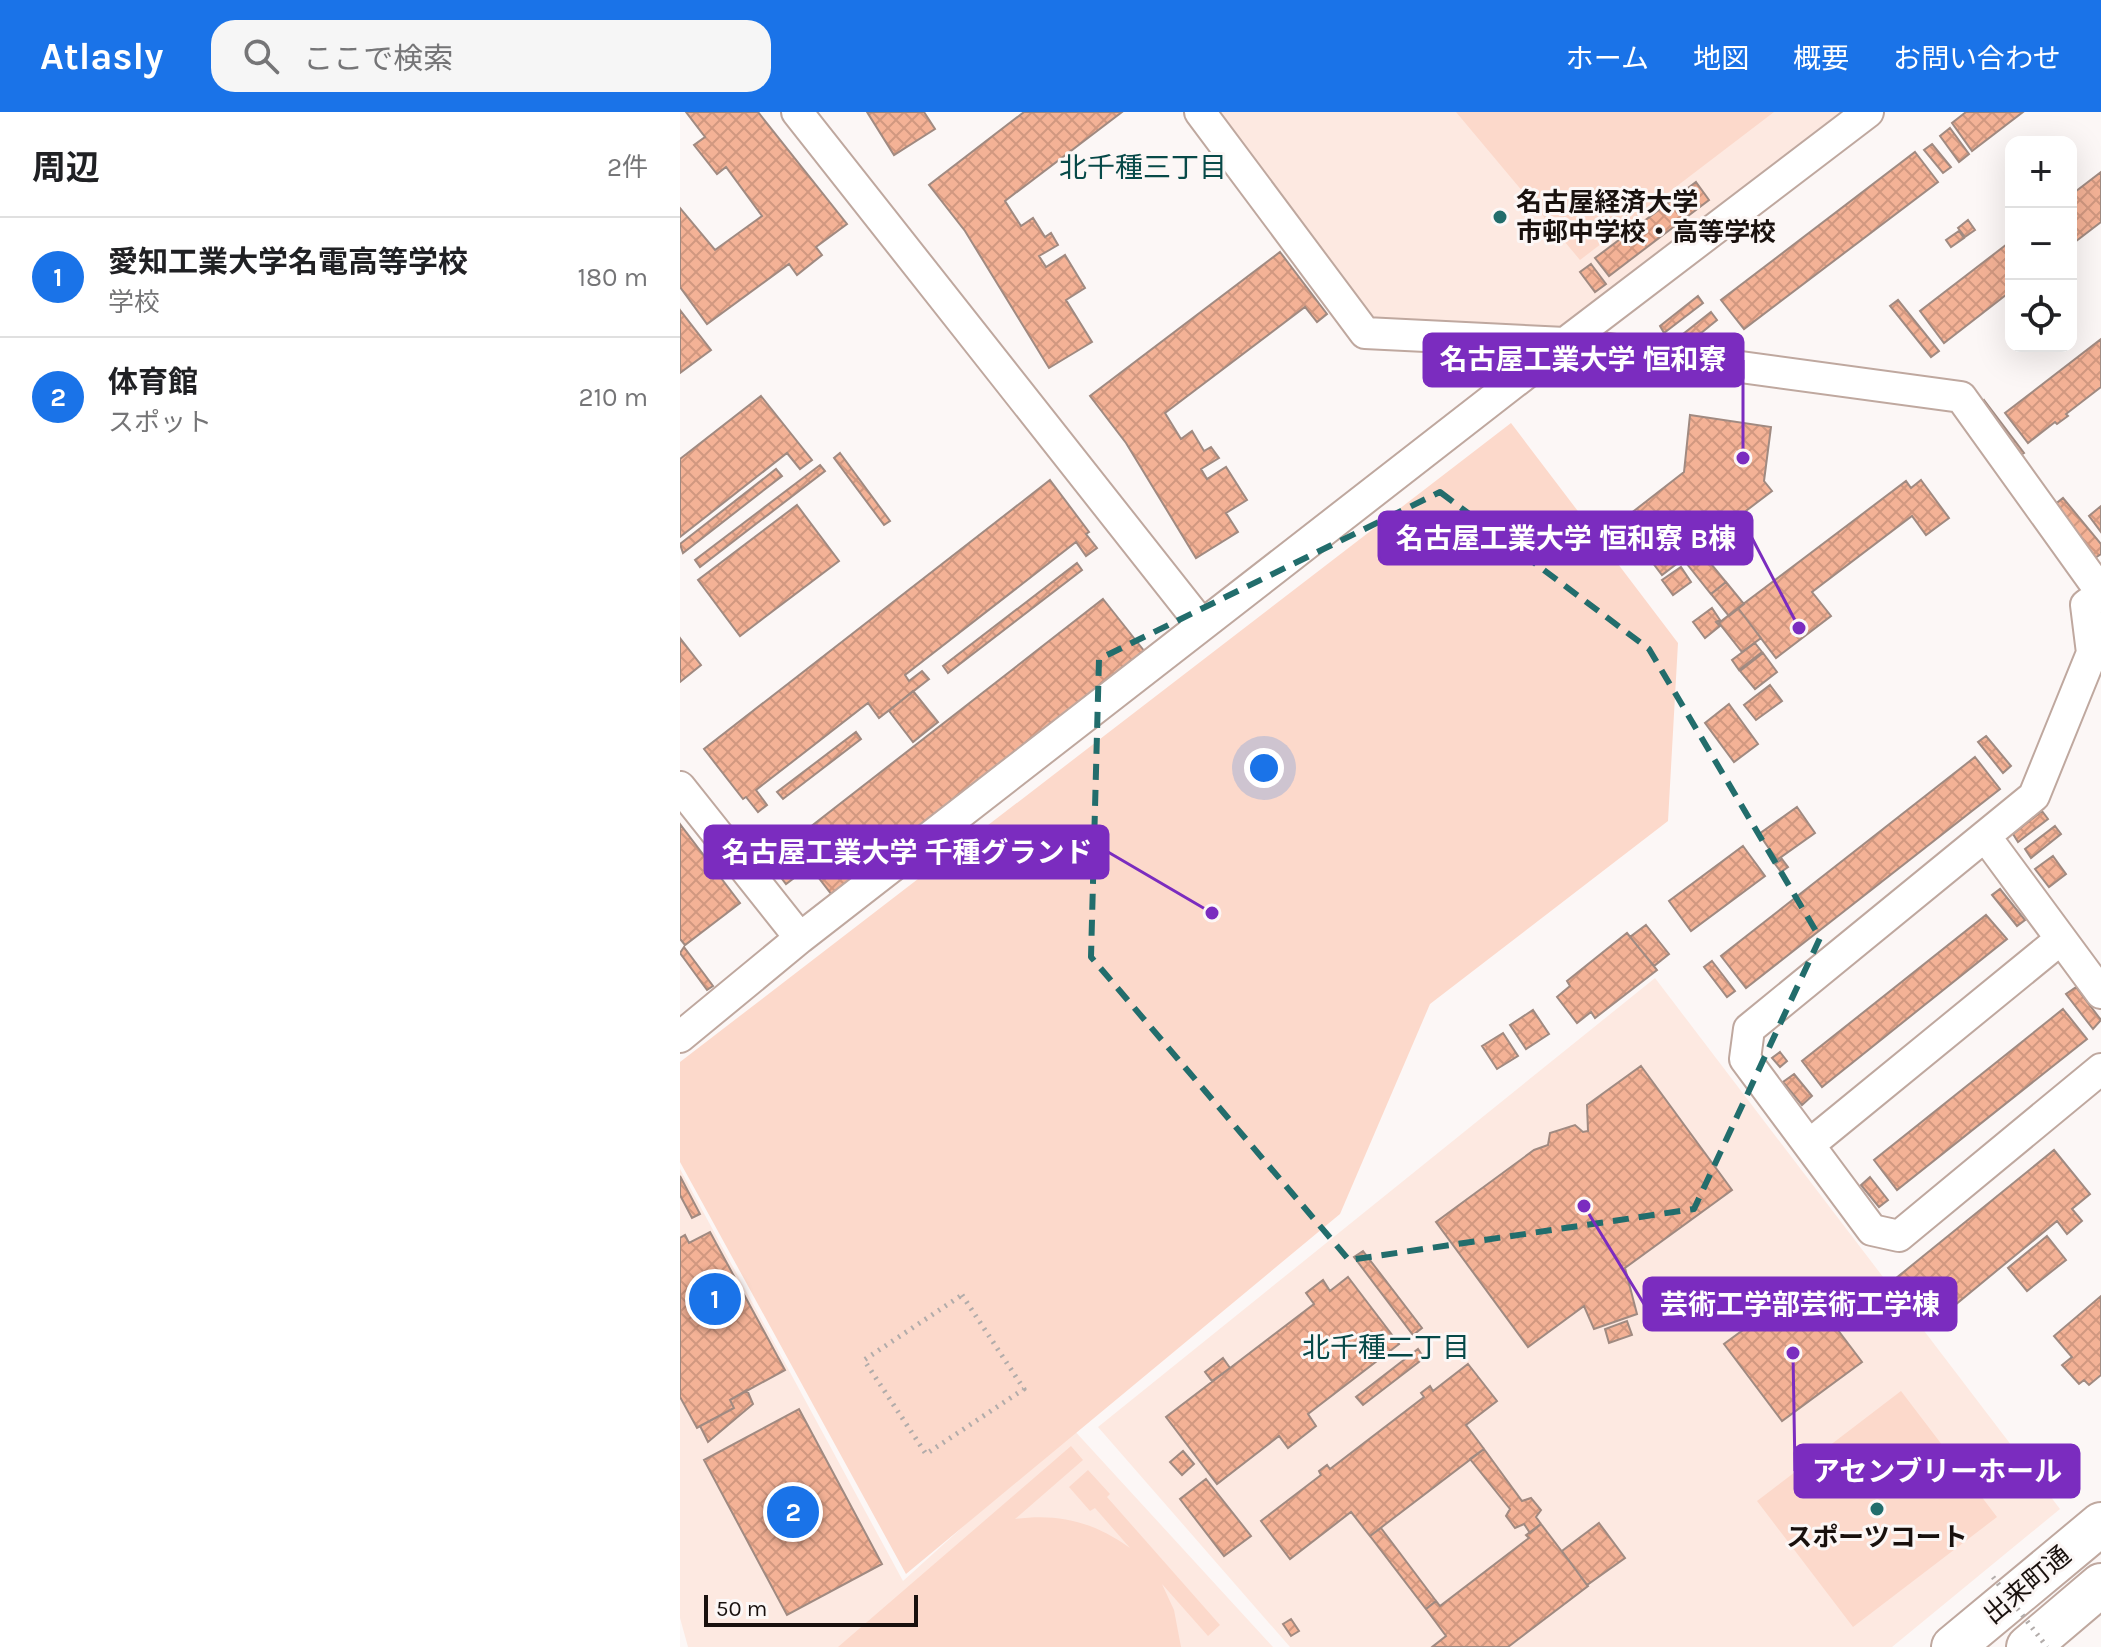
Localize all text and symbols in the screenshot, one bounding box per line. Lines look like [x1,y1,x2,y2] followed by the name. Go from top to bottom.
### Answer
[211,20,771,92] search box
[40,34,163,79] text: Atlasly
[239,34,283,78] icon: search
[303,41,453,77] text: ここで検索
[1566,42,1649,75] text: ホーム
[1693,42,1749,75] text: 地図
[1793,42,1849,75] text: 概要
[1893,42,2061,75] text: お問い合わせ
[2005,136,2077,352] map controls
[2005,136,2077,208] button: +
[32,148,100,188] text: 周辺
[1059,151,1227,184] district label: 北千種三丁目
[607,152,648,183] text: 2件
[1516,187,1776,248] place label: 名古屋経済大学 市邨中学校・高等学校
[1491,208,1509,226] marker: 名古屋経済大学 市邨中学校・高等学校
[2005,208,2077,280] button: −
[108,244,468,280] text: 愛知工業大学名電高等学校
[53,262,63,293] text: 1
[578,262,648,293] text: 180 m
[2005,280,2077,352] button: locate
[108,287,160,318] text: 学校
[1424,334,1743,386] callout: 名古屋工業大学 恒和寮
[1439,343,1727,376] text: 名古屋工業大学 恒和寮
[108,364,198,400] text: 体育館
[50,382,66,413] text: 2
[578,382,648,413] text: 210 m
[108,407,212,438] text: スポット
[1379,512,1752,564] callout: 名古屋工業大学 恒和寮 B棟
[1396,522,1736,555] text: 名古屋工業大学 恒和寮 B棟
[1244,748,1284,788] your location
[705,826,1108,878] callout: 名古屋工業大学 千種グランド
[721,836,1093,869] text: 名古屋工業大学 千種グランド
[689,1269,741,1329] pin: 1
[1644,1278,1956,1330] callout: 芸術工学部芸術工学棟
[1660,1288,1940,1321] text: 芸術工学部芸術工学棟
[1302,1331,1470,1364] district label: 北千種二丁目
[1795,1445,2079,1497] callout: アセンブリーホール
[1812,1455,2062,1488] text: アセンブリーホール
[767,1482,819,1542] pin: 2
[1868,1500,1886,1518] marker: スポーツコート
[1786,1522,1968,1553] place label: スポーツコート
[1977,1540,2077,1630] street label: 出来町通
[704,1591,918,1627] scale bar
[716,1596,767,1622] text: 50 m

